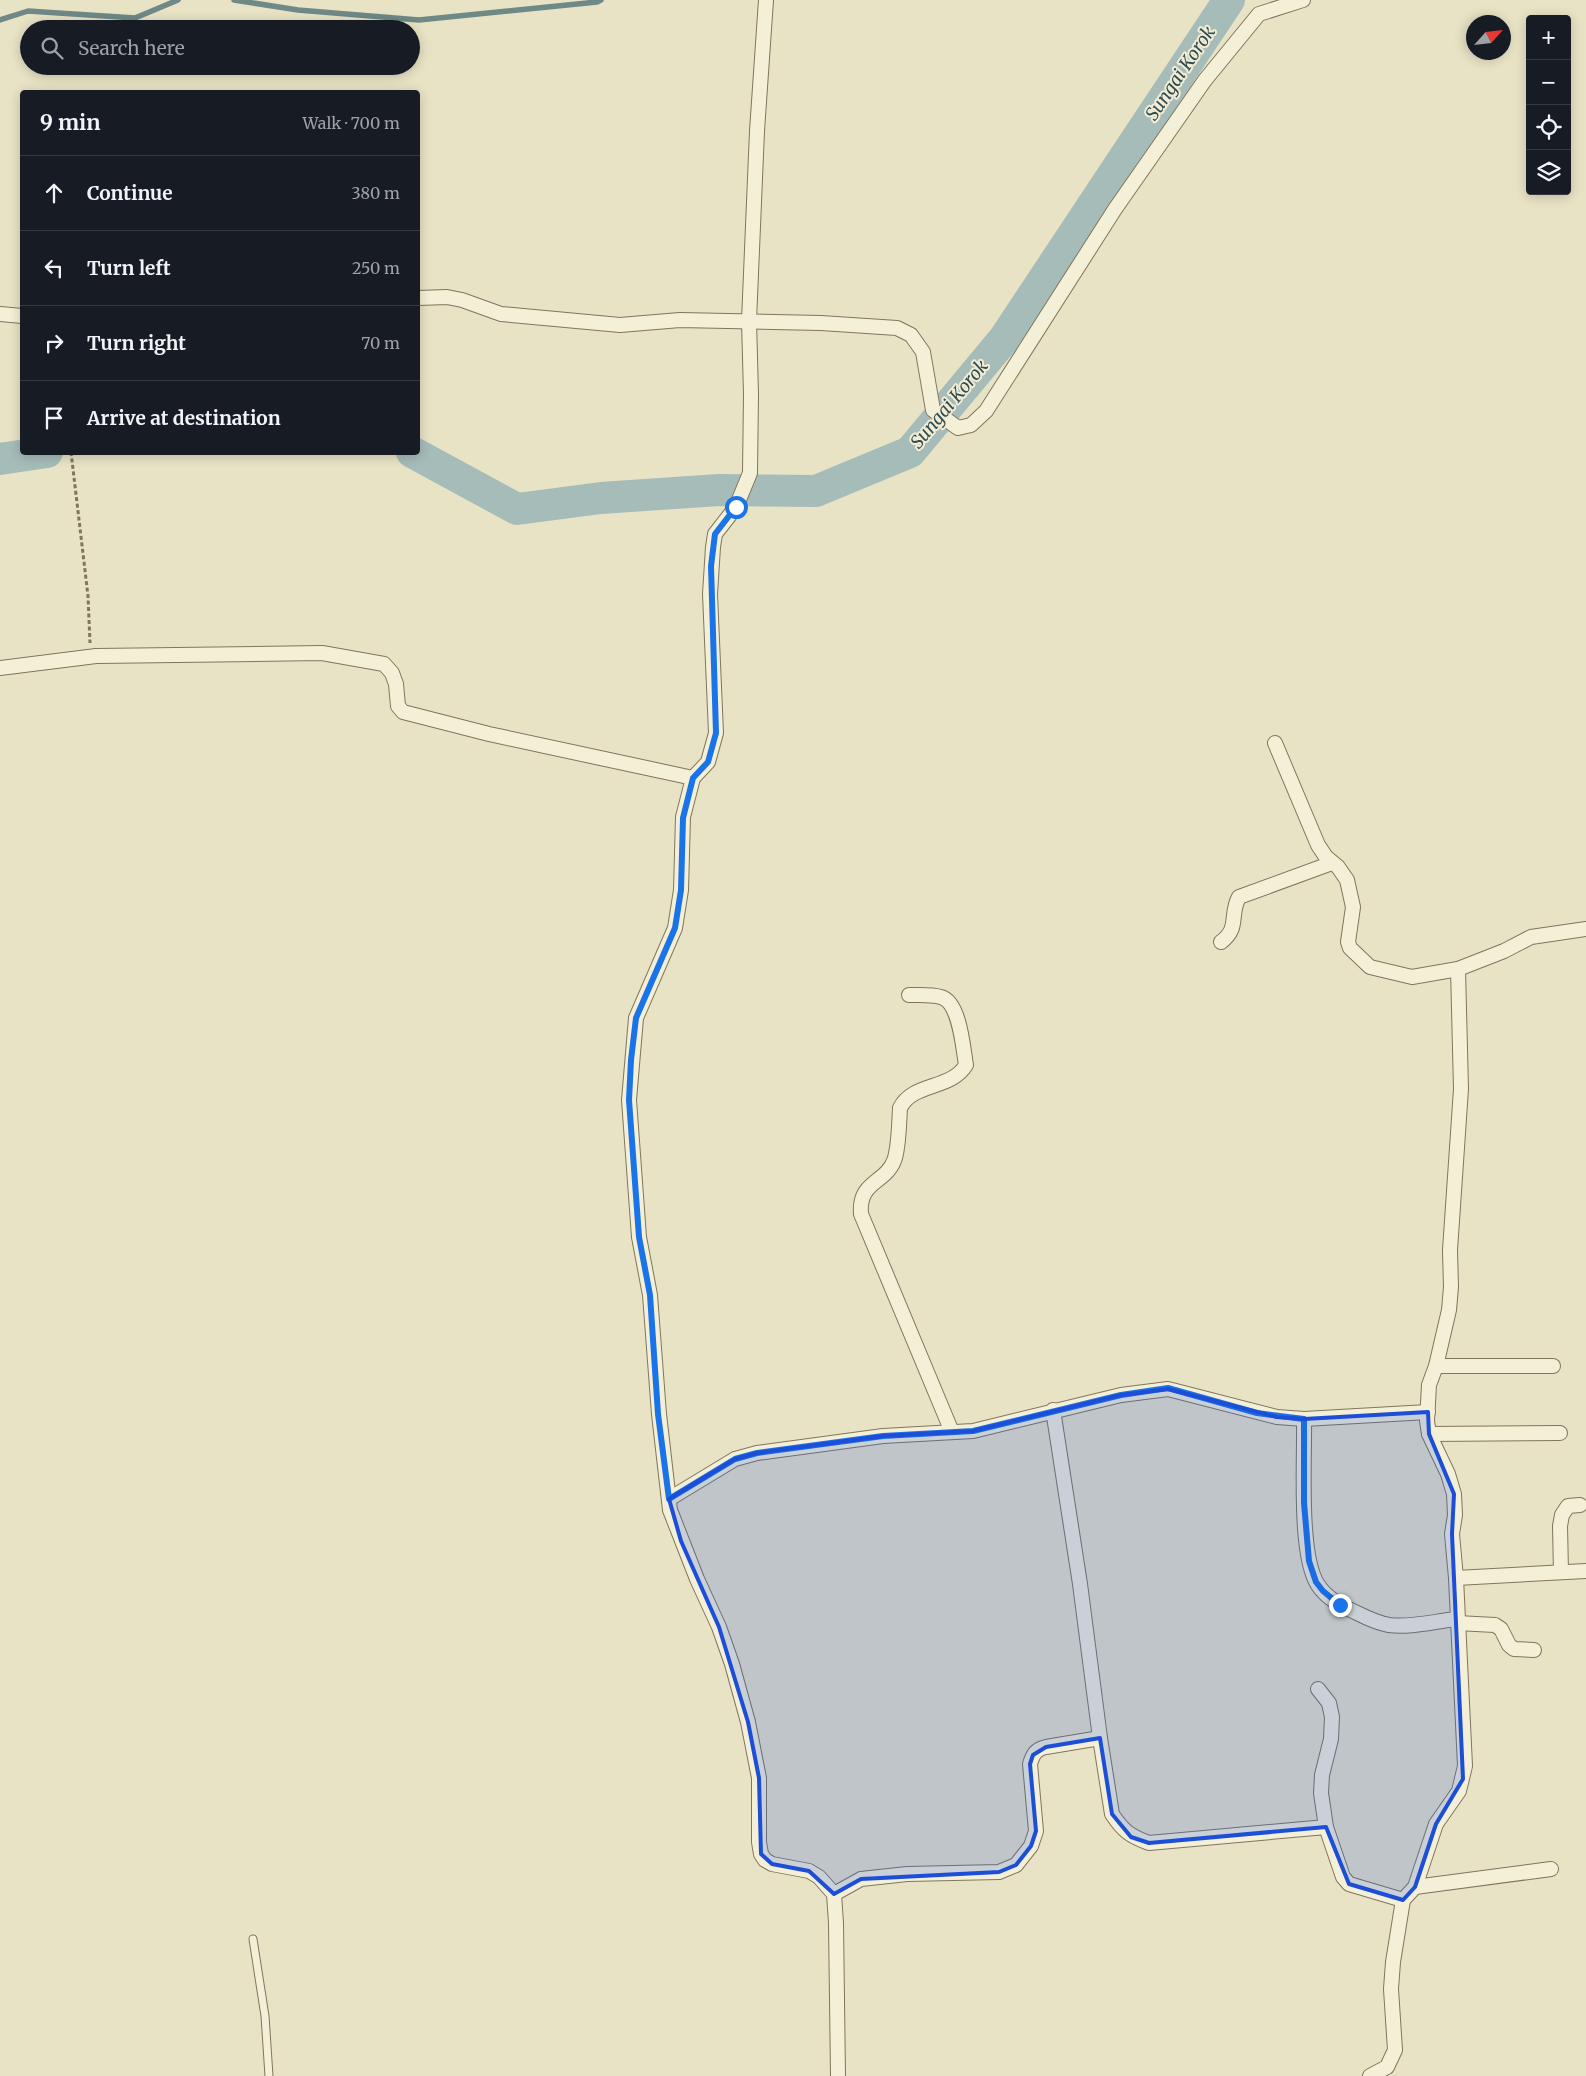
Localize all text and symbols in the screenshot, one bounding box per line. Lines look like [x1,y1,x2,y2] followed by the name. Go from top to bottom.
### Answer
[1466,15,1511,60] north arrow
[1526,15,1571,195] map controls
[1526,15,1571,60] button: +
[20,20,420,75] search box
[1140,21,1220,125] water label: Sungai Korok
[38,34,66,62] icon: search
[78,36,185,60] text: Search here
[1526,60,1571,105] button: −
[1526,105,1571,150] button: locate
[40,109,100,136] text: 9 min
[302,113,400,133] text: Walk · 700 m
[1526,150,1571,195] button: layers
[40,179,68,207] icon: ahead
[87,181,173,205] text: Continue
[352,183,400,203] text: 380 m
[40,254,68,282] icon: left
[87,256,171,280] text: Turn left
[352,258,400,278] text: 250 m
[40,329,68,357] icon: right
[87,331,186,355] text: Turn right
[361,333,400,353] text: 70 m
[905,355,993,453] water label: Sungai Korok
[40,404,68,432] icon: arrive
[87,406,281,430] text: Arrive at destination
[725,496,748,519] route start
[1329,1594,1352,1617] route end

